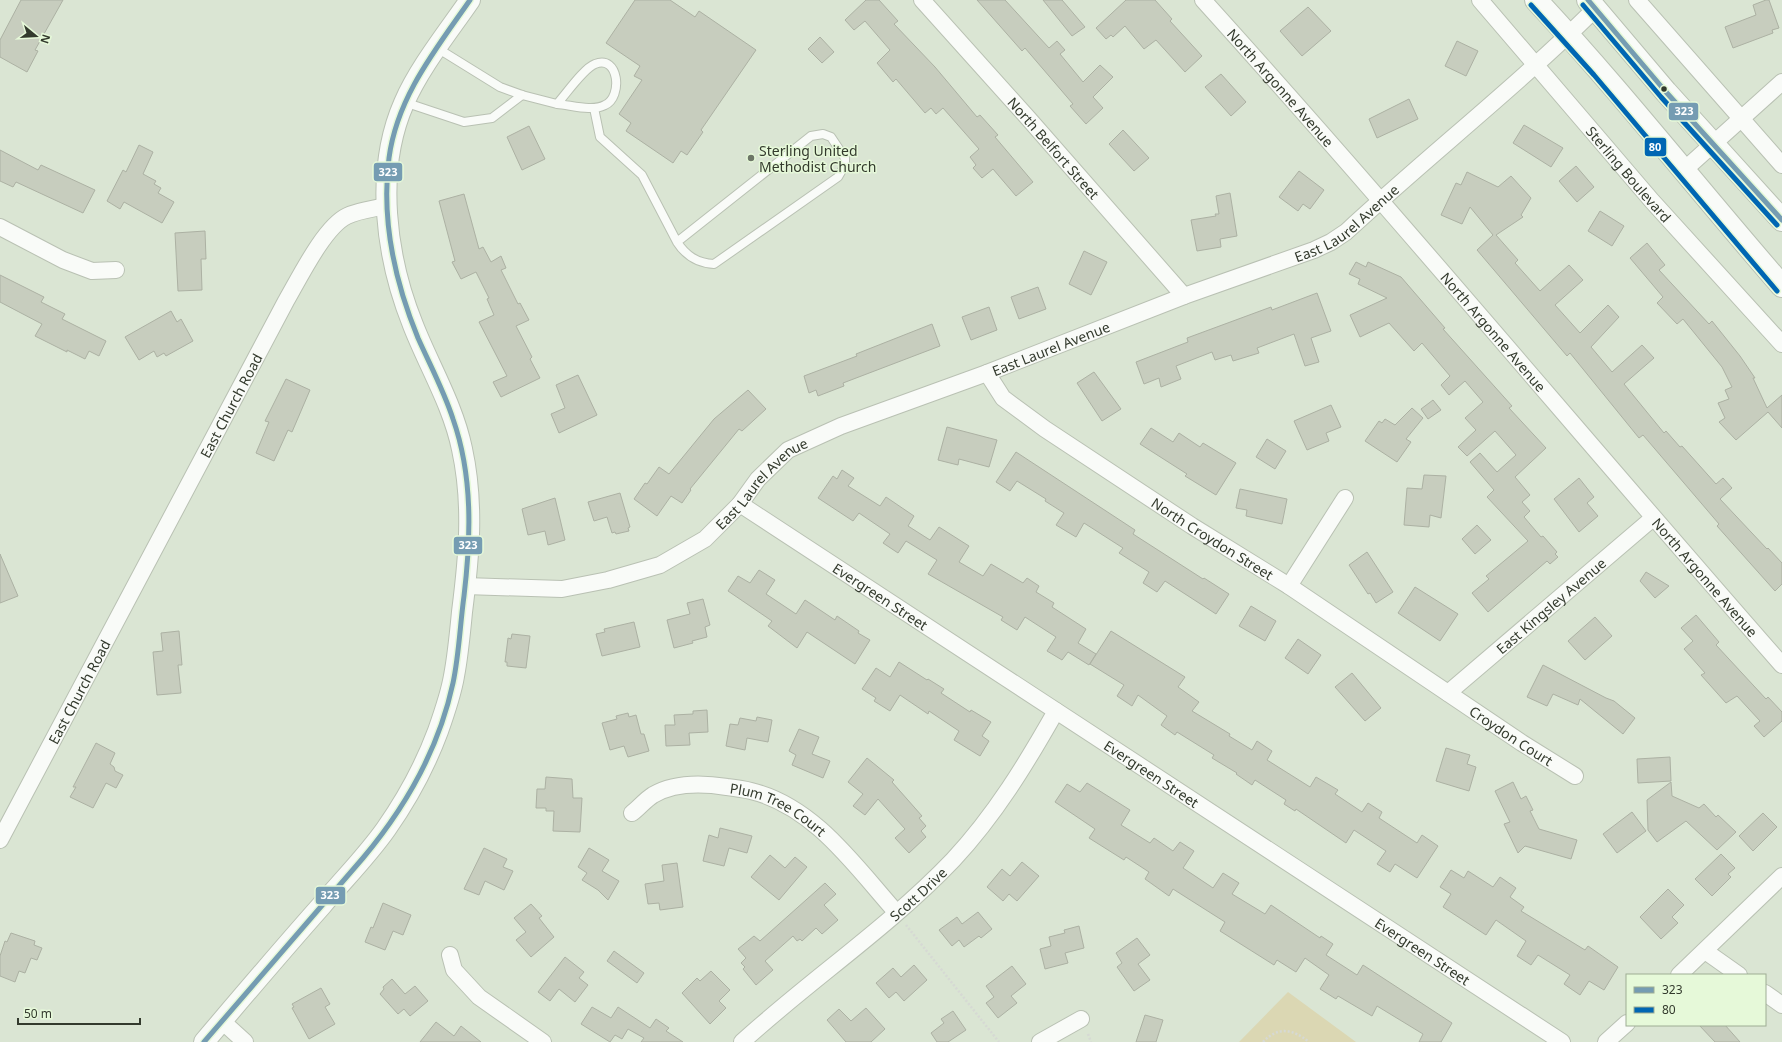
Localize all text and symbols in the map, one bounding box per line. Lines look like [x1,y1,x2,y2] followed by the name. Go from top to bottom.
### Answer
[16,16,56,56] north arrow
[1223,24,1338,151] street label: North Argonne Avenue
[37,33,55,46] text: N
[1659,84,1669,94] unlabelled marker
[1004,93,1104,203] street label: North Belfort Street
[1668,102,1699,121] line badge: 323
[1675,103,1693,118] text: 323
[1582,122,1676,226] street label: Sterling Boulevard
[1644,137,1667,157] line badge: 80
[1649,139,1661,154] text: 80
[759,141,876,176] place label: Sterling United Methodist Church
[746,153,756,163] marker: Sterling United Methodist Church
[373,162,403,182] line badge: 323
[379,164,397,179] text: 323
[1292,180,1403,266] street label: East Laurel Avenue
[1437,268,1551,395] street label: North Argonne Avenue
[989,316,1112,380] street label: East Laurel Avenue
[195,350,266,461] street label: East Church Road
[711,433,811,533] street label: East Laurel Avenue
[1148,493,1277,584] street label: North Croydon Street
[1648,513,1762,641] street label: North Argonne Avenue
[453,536,483,555] line badge: 323
[459,537,477,552] text: 323
[1492,553,1610,658] street label: East Kingsley Avenue
[829,558,932,634] street label: Evergreen Street
[43,636,114,747] street label: East Church Road
[1466,701,1557,770] street label: Croydon Court
[1100,735,1203,811] street label: Evergreen Street
[729,778,831,840] street label: Plum Tree Court
[885,863,951,925] street label: Scott Drive
[315,886,346,905] line badge: 323
[321,887,339,902] text: 323
[1372,913,1474,989] street label: Evergreen Street
[1626,974,1766,1026] legend
[1662,981,1683,998] text: 323
[18,1000,140,1026] scale bar
[1662,1001,1676,1018] text: 80
[24,1005,52,1022] text: 50 m

